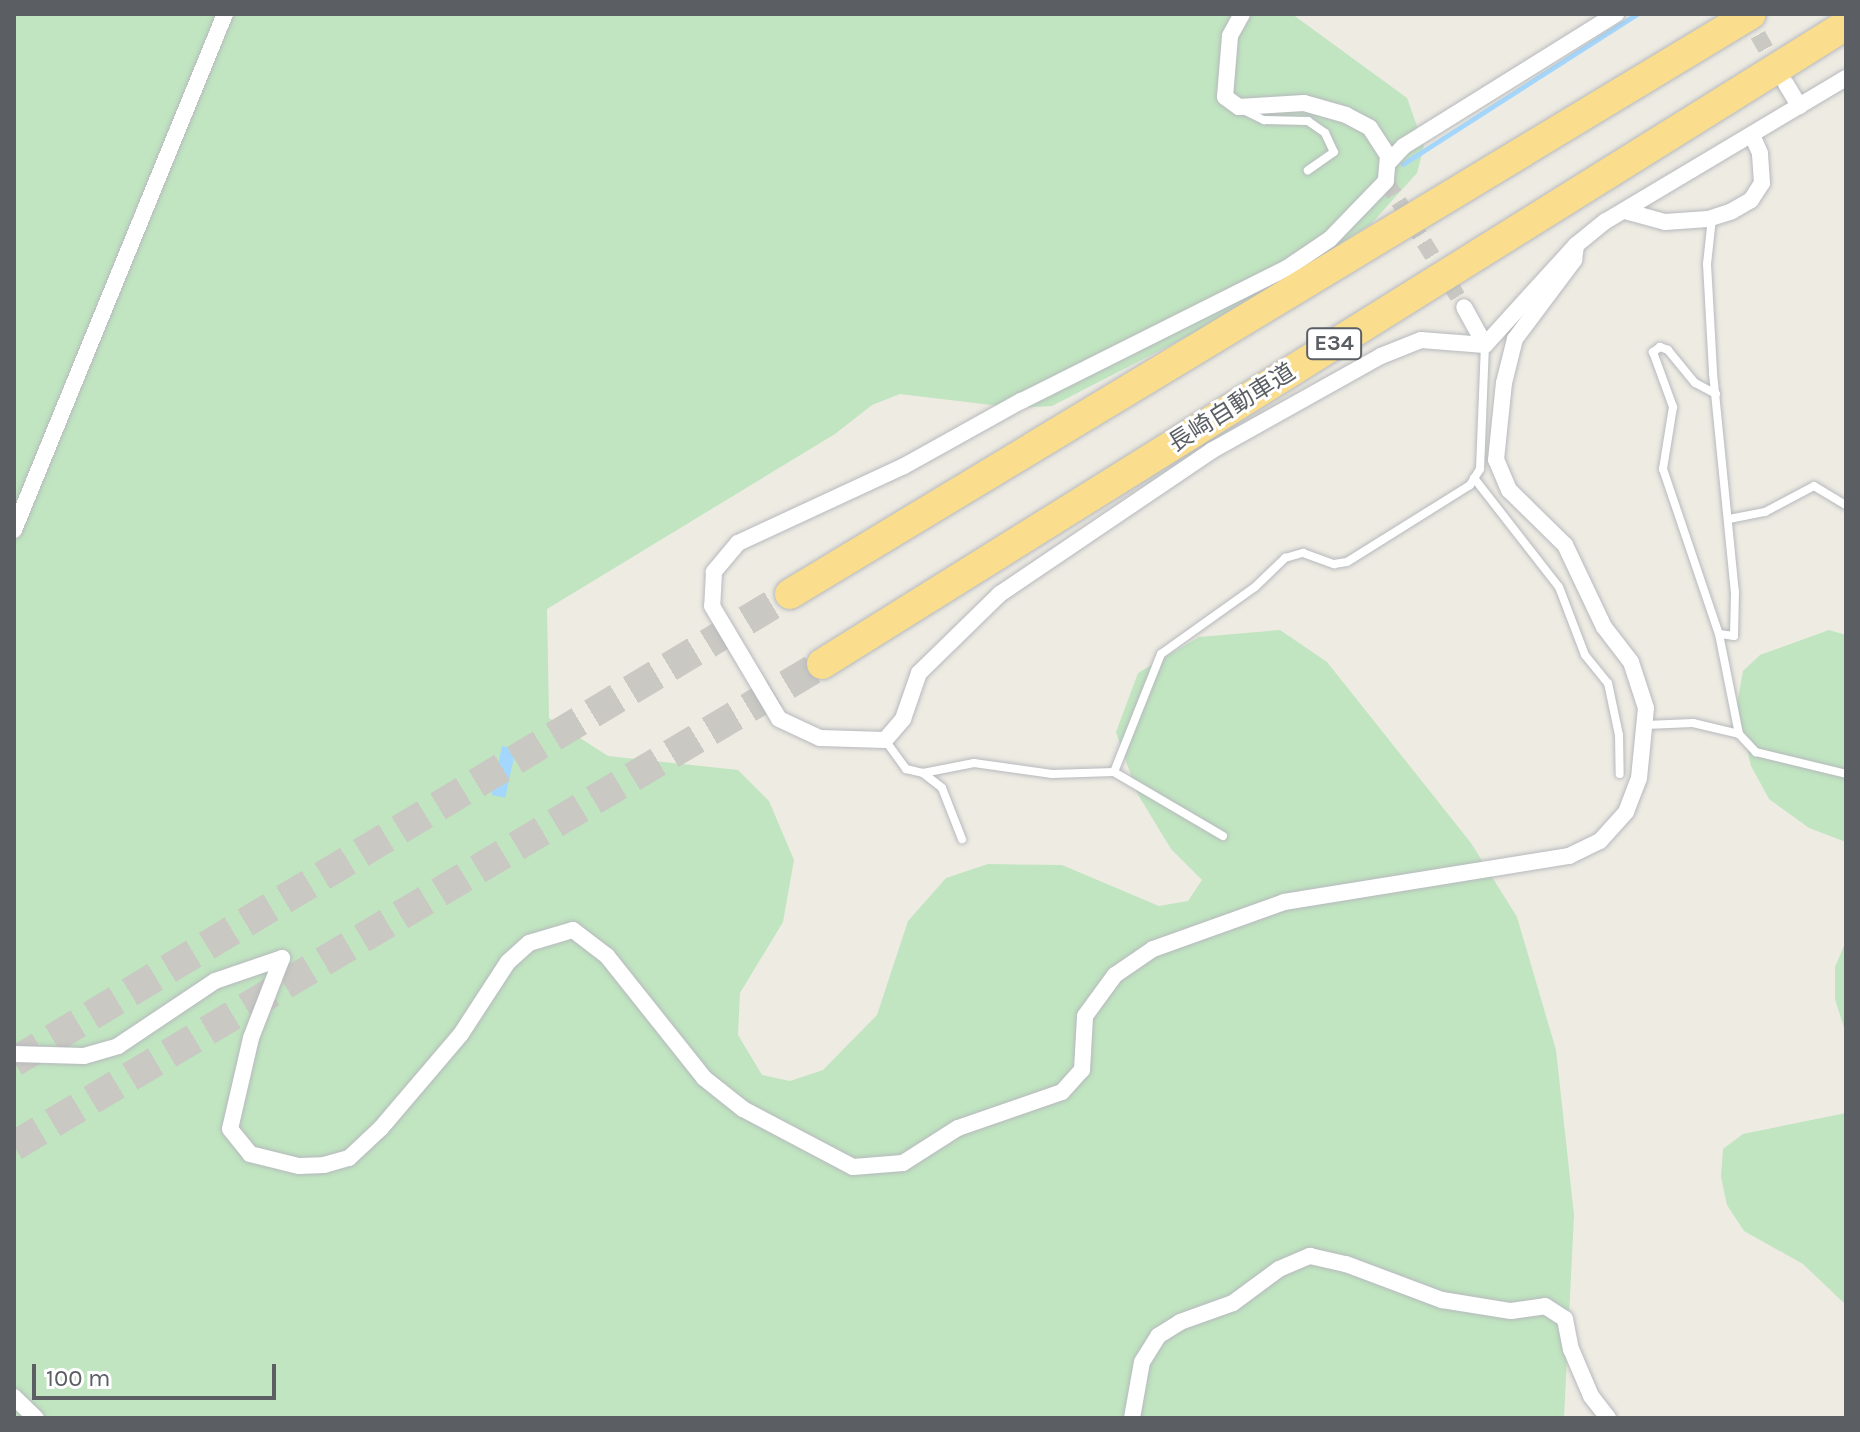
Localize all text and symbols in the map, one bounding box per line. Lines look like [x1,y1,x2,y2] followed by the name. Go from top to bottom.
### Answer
[1306,326,1362,362] road number: E34
[1163,358,1301,458] street label: 長崎自動車道
[36,1348,280,1398] scale bar
[46,1364,111,1392] text: 100 m

